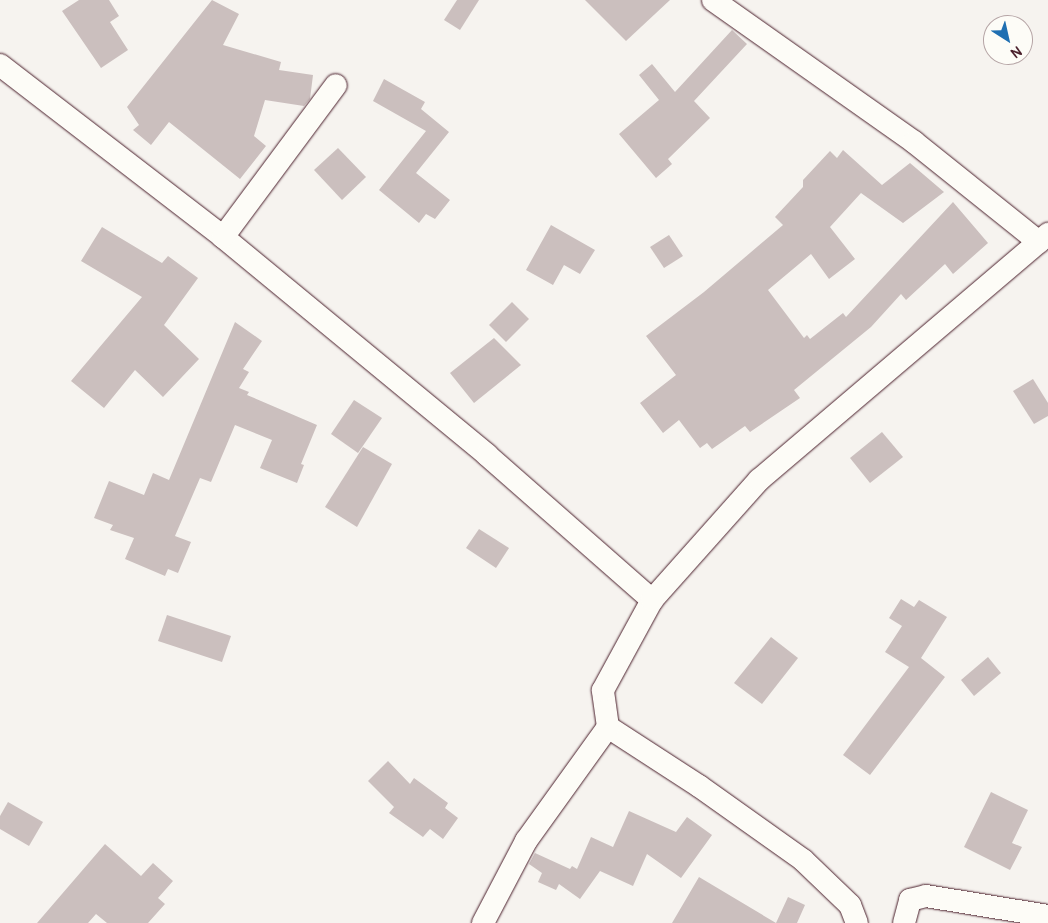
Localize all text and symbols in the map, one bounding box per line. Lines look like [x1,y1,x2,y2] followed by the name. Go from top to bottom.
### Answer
[983,15,1033,65] north arrow
[1008,42,1025,62] text: N

